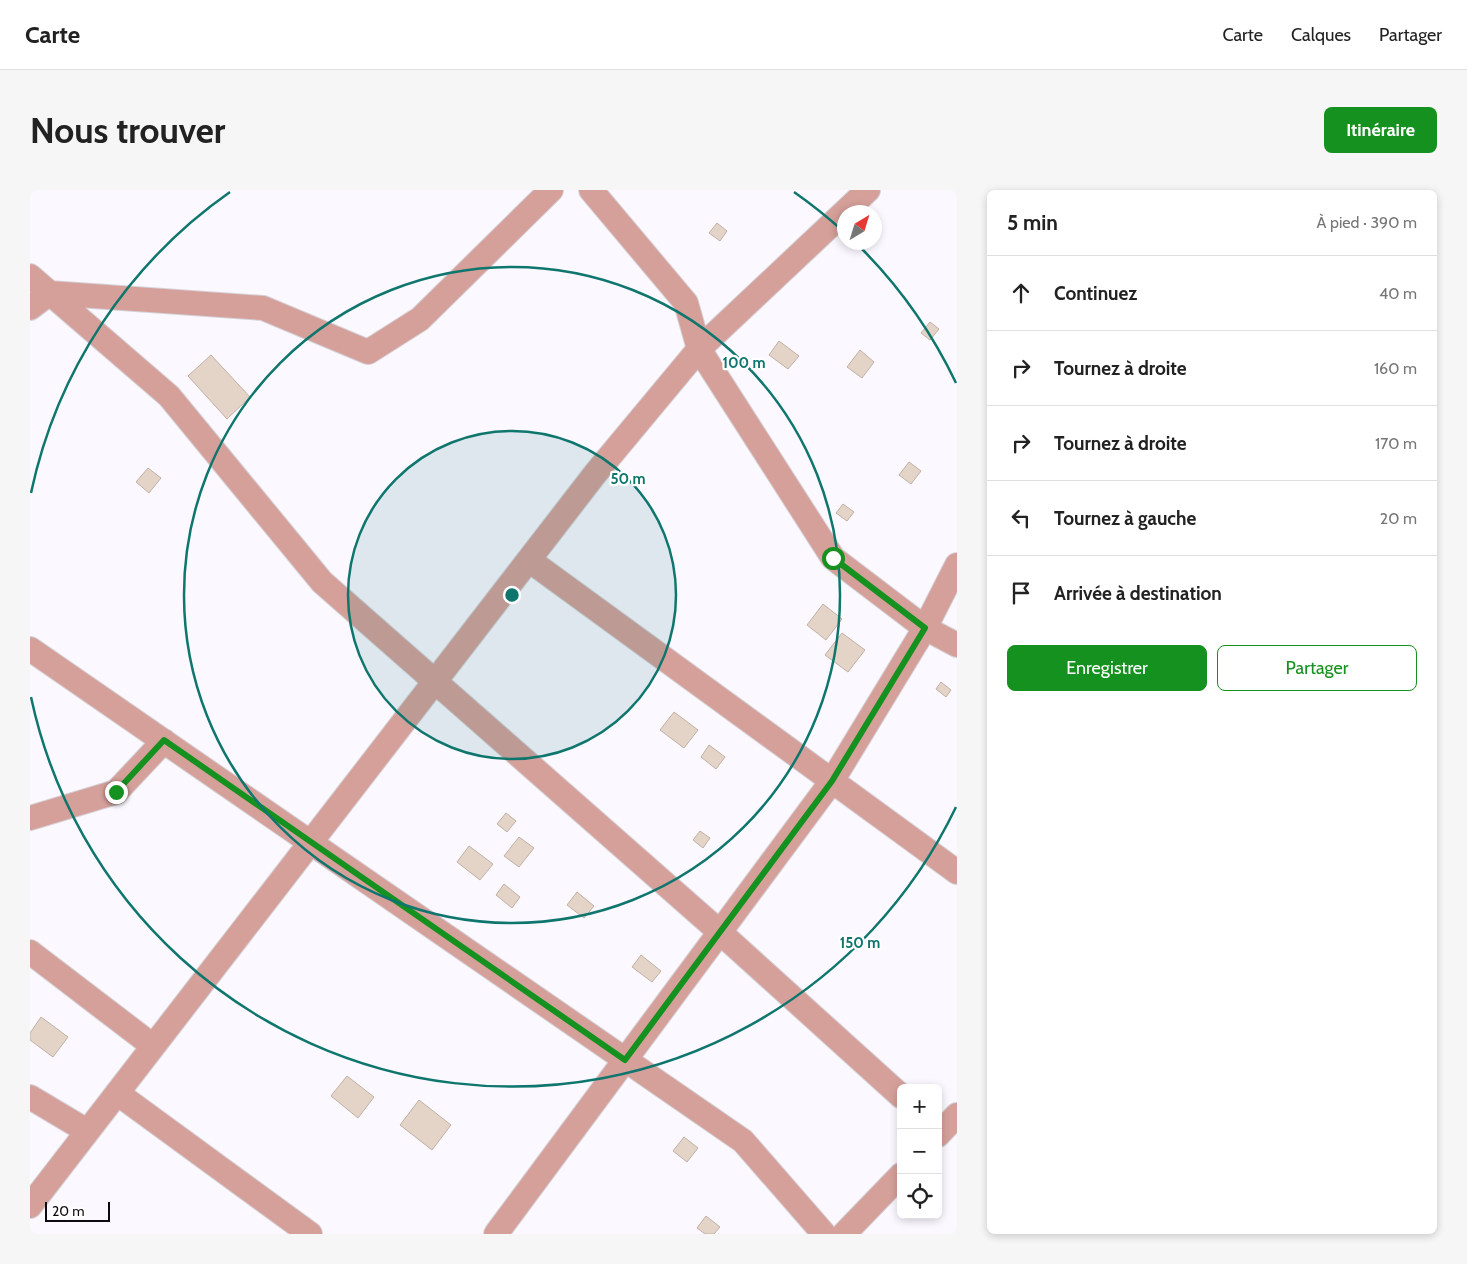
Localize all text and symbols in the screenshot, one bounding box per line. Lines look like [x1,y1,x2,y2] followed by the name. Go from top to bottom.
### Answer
[25,20,80,49] text: Carte
[1222,24,1263,46] text: Carte
[1291,24,1351,46] text: Calques
[1379,24,1442,46] text: Partager
[1324,107,1437,153] button: Itinéraire
[30,109,225,152] text: Nous trouver
[837,205,882,250] north arrow
[1007,210,1058,235] text: 5 min
[1317,213,1417,232] text: À pied · 390 m
[1007,279,1035,307] icon: ahead
[1054,282,1137,305] text: Continuez
[1379,284,1417,303] text: 40 m
[722,354,766,372] text: 100 m
[1007,354,1035,382] icon: right
[1054,357,1187,380] text: Tournez à droite
[1374,359,1417,378] text: 160 m
[1007,429,1035,457] icon: right
[1054,432,1187,455] text: Tournez à droite
[1375,434,1417,453] text: 170 m
[610,470,646,488] text: 50 m
[1007,504,1035,532] icon: left
[1054,507,1196,530] text: Tournez à gauche
[1380,509,1417,528] text: 20 m
[822,547,845,570] route start
[1007,579,1035,607] icon: arrive
[1054,582,1222,605] text: Arrivée à destination
[503,586,521,604] centre of rings
[1007,645,1207,691] button: Enregistrer
[1217,645,1417,691] button: Partager
[105,781,128,804] route end
[840,934,880,952] text: 150 m
[897,1084,942,1219] map controls
[897,1084,942,1129] button: +
[897,1129,942,1174] button: −
[897,1174,942,1219] button: locate
[45,1199,110,1222] scale bar
[52,1202,85,1220] text: 20 m

